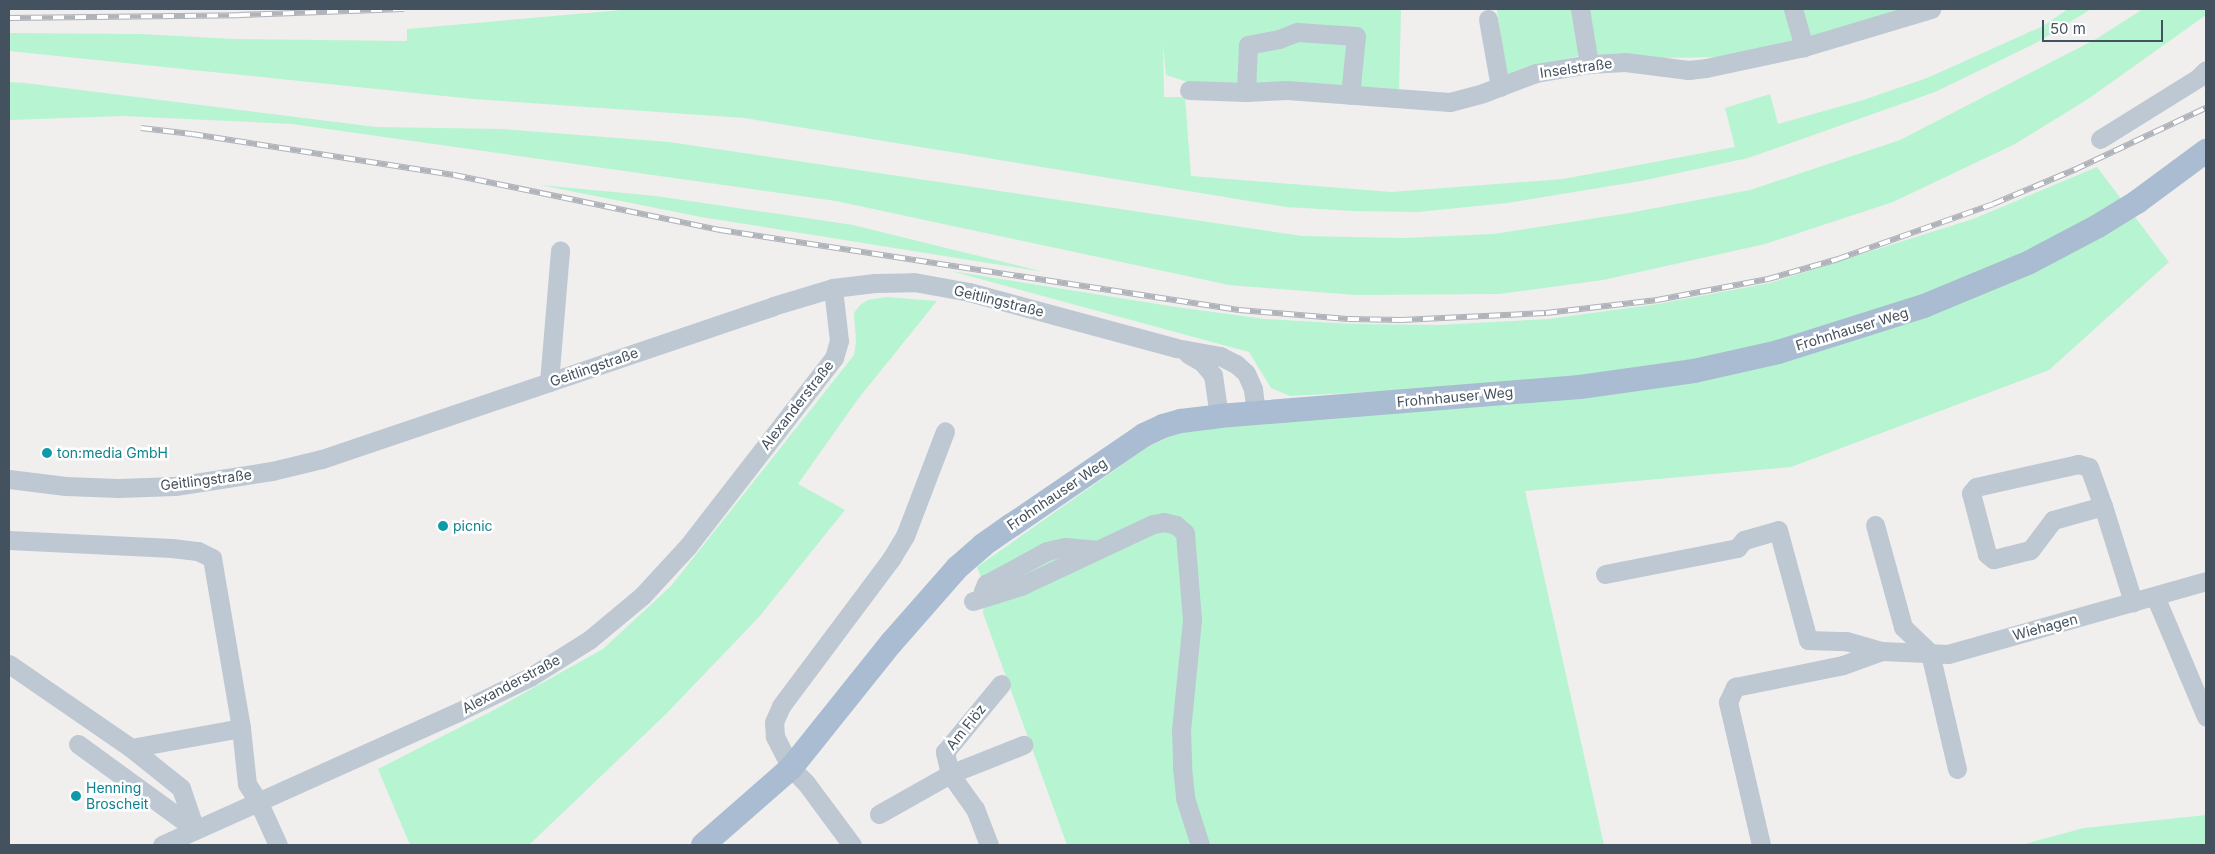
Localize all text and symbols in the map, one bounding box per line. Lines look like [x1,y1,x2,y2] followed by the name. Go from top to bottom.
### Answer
[2045,10,2166,42] scale bar
[2050,19,2086,38] text: 50 m
[1539,55,1613,81] street label: Inselstraße
[952,282,1046,320] street label: Geitlingstraße
[1794,304,1910,354] street label: Frohnhauser Weg
[548,344,640,390] street label: Geitlingstraße
[757,357,837,453] street label: Alexanderstraße
[1396,384,1514,410] street label: Frohnhauser Weg
[57,445,168,461] place label: ton:media GmbH
[41,447,53,459] marker: ton:media GmbH
[1004,454,1110,534] street label: Frohnhauser Weg
[159,466,253,494] street label: Geitlingstraße
[453,518,493,534] place label: picnic
[437,520,449,532] marker: picnic
[2011,610,2079,644] street label: Wiehagen
[459,651,563,717] street label: Alexanderstraße
[943,701,989,753] street label: Am Flöz
[86,780,148,812] place label: Henning Broscheit
[70,790,82,802] marker: Henning Broscheit

